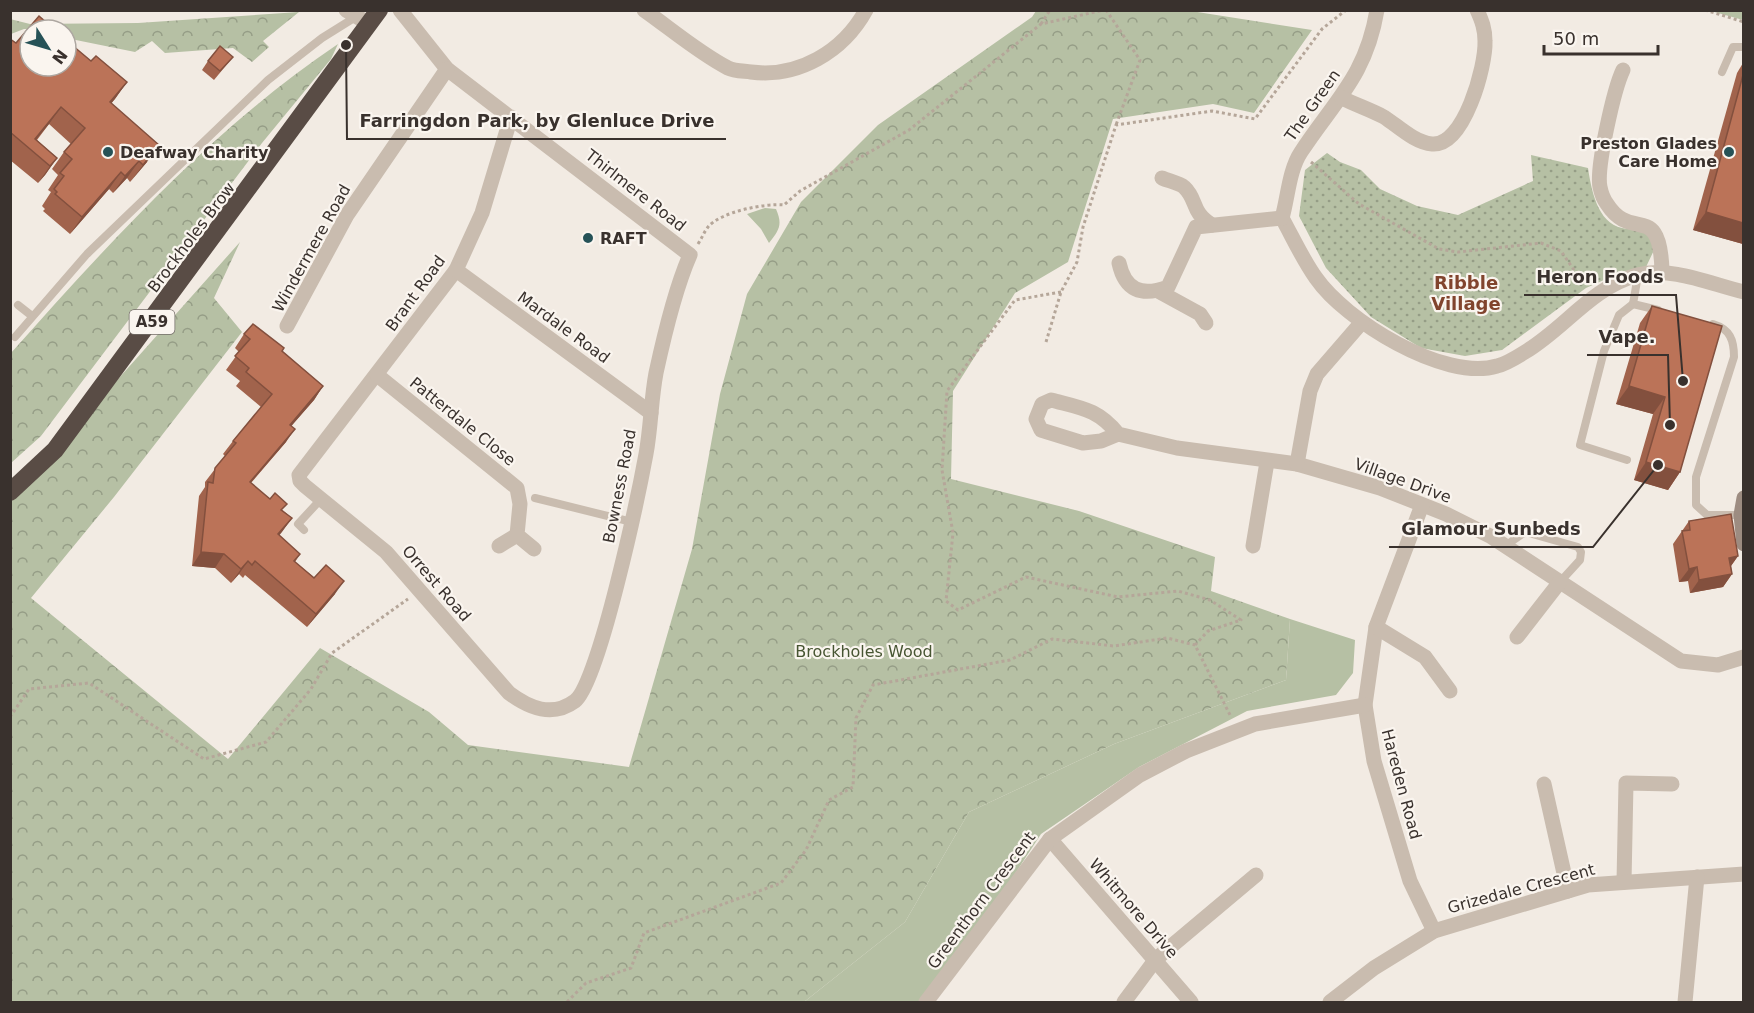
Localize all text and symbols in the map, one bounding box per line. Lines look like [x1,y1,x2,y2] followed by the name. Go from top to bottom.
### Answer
[18,18,78,78] north arrow
[1544,18,1658,56] scale bar
[1553,28,1599,49] text: 50 m
[48,46,71,68] text: N
[1280,66,1344,146] street label: The Green
[347,103,726,139] callout: Farringdon Park, by Glenluce Drive
[359,110,715,131] text: Farringdon Park, by Glenluce Drive
[1580,134,1717,171] place label: Preston Glades Care Home
[120,143,269,162] place label: Deafway Charity
[101,145,115,159] marker: Deafway Charity
[581,145,690,235] street label: Thirlmere Road
[1722,145,1736,159] marker: Preston Glades Care Home
[144,179,239,296] street label: Brockholes Brow
[268,181,354,315] street label: Windermere Road
[600,229,647,248] place label: RAFT
[581,231,595,245] marker: RAFT
[382,252,449,335] street label: Brant Road
[1524,259,1676,295] callout: Heron Foods
[1536,266,1664,287] text: Heron Foods
[1431,272,1501,314] district label: Ribble Village
[514,288,614,367] street label: Mardale Road
[130,310,174,334] road number: A59
[1587,319,1668,355] callout: Vape.
[1598,326,1656,347] text: Vape.
[406,373,519,470] street label: Patterdale Close
[599,427,640,545] street label: Bowness Road
[1352,454,1454,507] street label: Village Drive
[1389,511,1593,547] callout: Glamour Sunbeds
[1401,518,1581,539] text: Glamour Sunbeds
[398,541,475,625] street label: Orrest Road
[795,642,933,661] park label: Brockholes Wood
[1378,727,1425,841] street label: Hareden Road
[924,828,1039,973] street label: Greenthorn Crescent
[1085,855,1182,962] street label: Whitmore Drive
[1445,860,1597,917] street label: Grizedale Crescent

